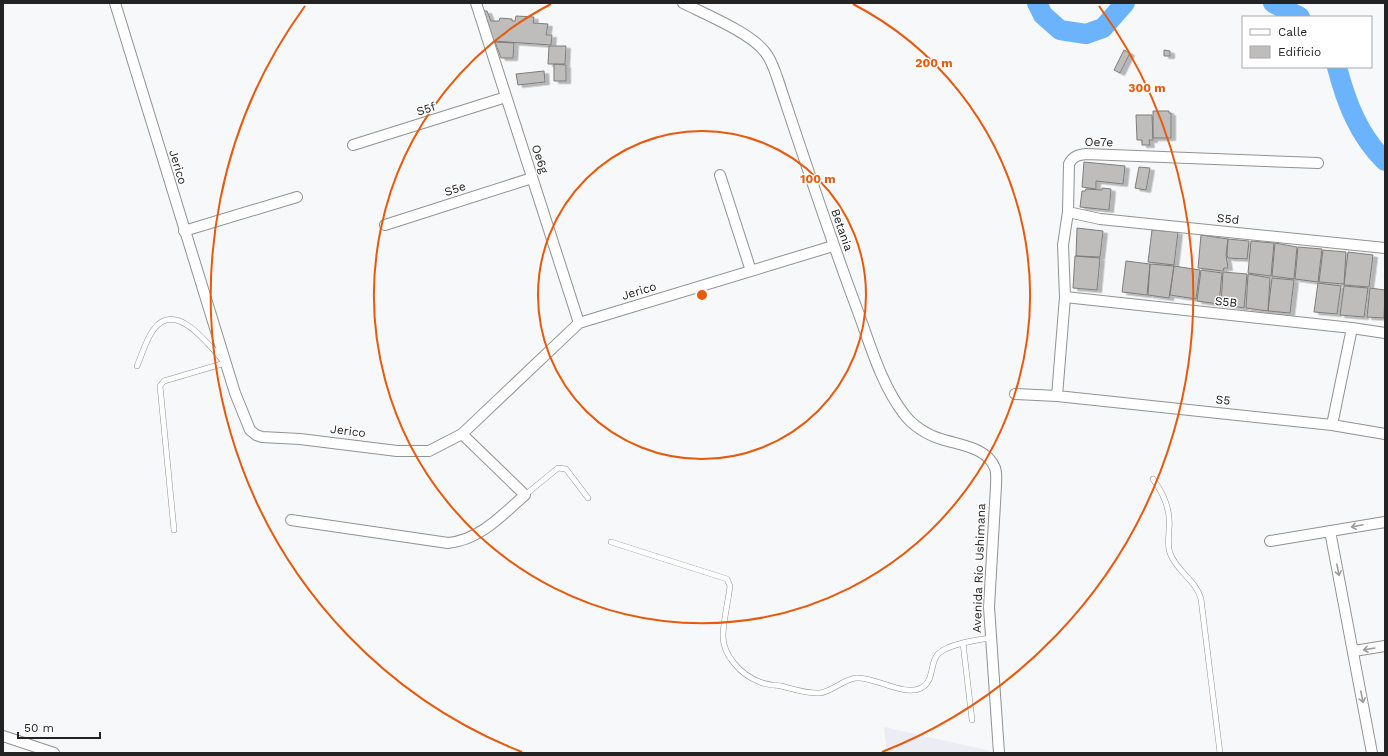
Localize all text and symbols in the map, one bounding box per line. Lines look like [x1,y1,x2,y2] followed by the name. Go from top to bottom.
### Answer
[1242,16,1372,68] legend
[1278,25,1307,39] text: Calle
[1278,45,1321,59] text: Edificio
[915,56,953,70] text: 200 m
[1128,81,1166,95] text: 300 m
[415,99,438,119] street label: S5f
[1085,135,1114,149] street label: Oe7e
[529,143,551,176] street label: Oe6g
[166,148,190,186] street label: Jerico
[800,172,836,186] text: 100 m
[443,179,468,199] street label: S5e
[828,207,856,253] street label: Betania
[1216,211,1240,227] street label: S5d
[620,279,658,303] street label: Jerico
[695,288,709,302] centre of rings
[1214,294,1238,310] street label: S5B
[1215,392,1231,408] street label: S5
[329,422,367,440] street label: Jerico
[970,503,988,633] street label: Avenida Río Ushimana
[1351,522,1364,530] one-way arrow
[1334,563,1342,576] one-way arrow
[1363,645,1376,653] one-way arrow
[1358,691,1366,704] one-way arrow
[18,714,100,740] scale bar
[24,721,54,735] text: 50 m

